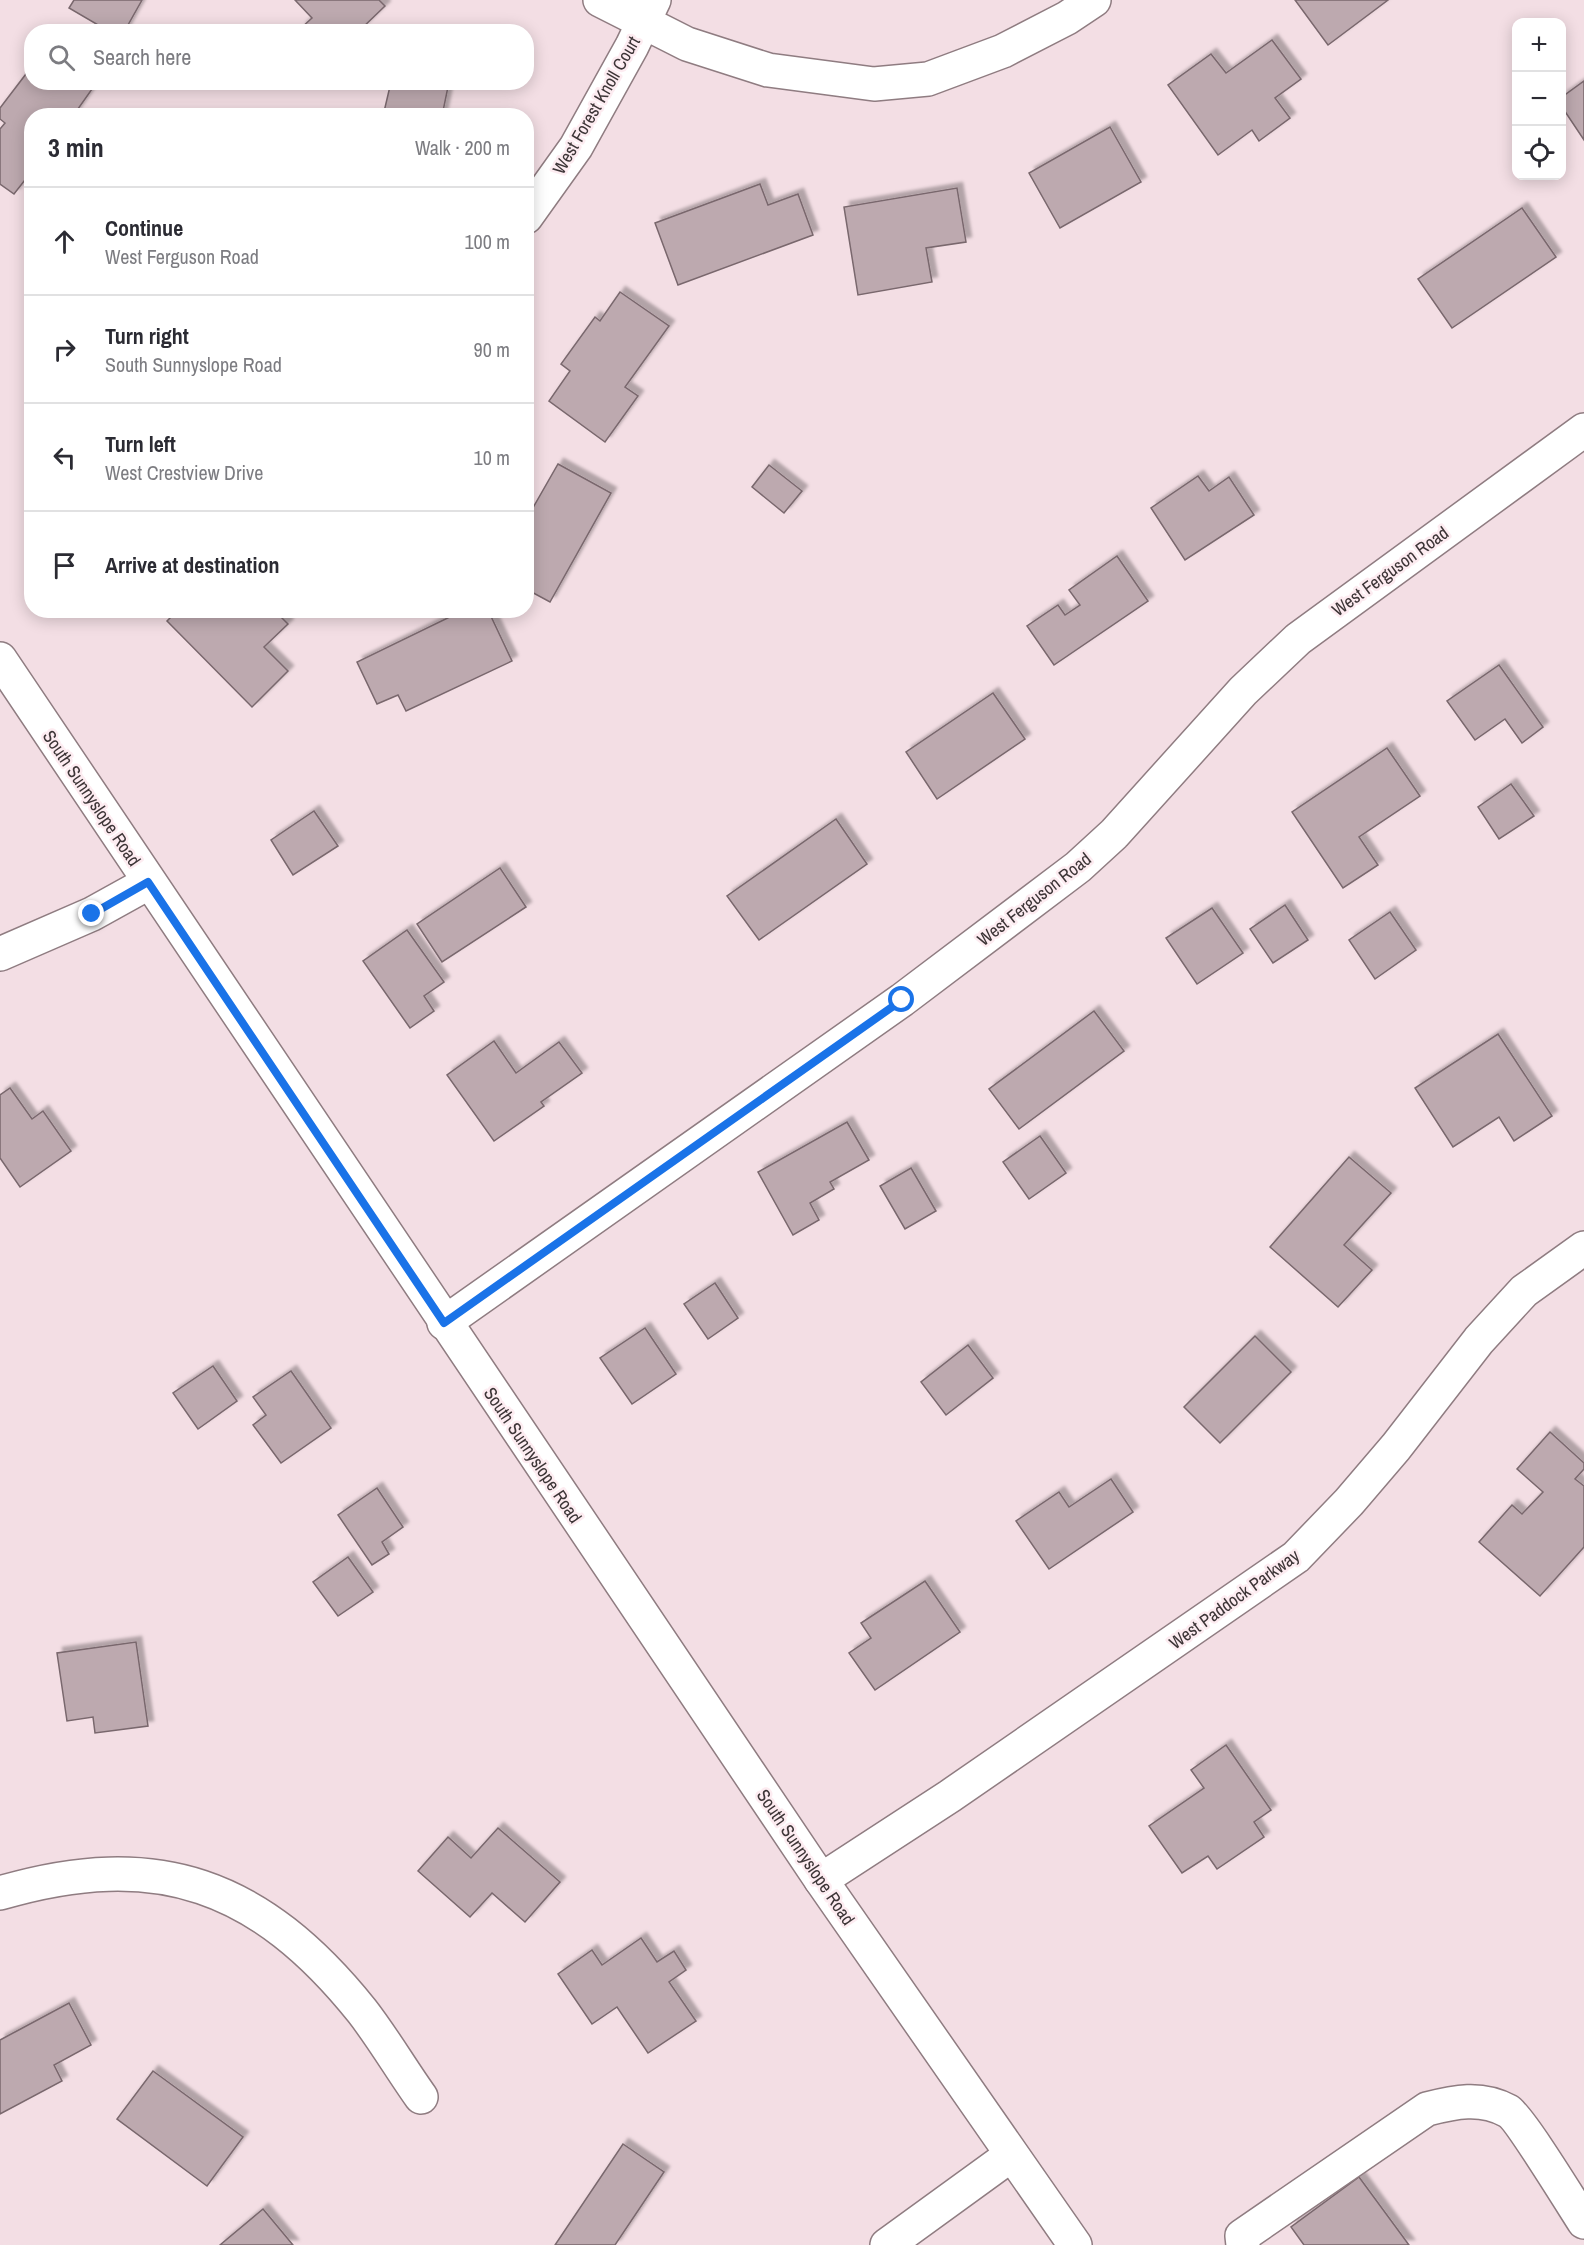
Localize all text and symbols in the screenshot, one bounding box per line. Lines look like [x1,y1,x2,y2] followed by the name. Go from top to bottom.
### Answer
[1512,18,1566,180] map controls
[1512,18,1566,72] button: +
[24,24,534,90] search box
[546,31,646,179] street label: West Forest Knoll Court
[45,41,78,74] icon: search
[93,42,191,72] text: Search here
[1512,72,1566,126] button: −
[1512,126,1566,180] button: locate
[48,130,104,165] text: 3 min
[415,134,510,161] text: Walk · 200 m
[105,213,183,243] text: Continue
[48,225,81,258] icon: ahead
[464,228,510,255] text: 100 m
[105,243,259,270] text: West Ferguson Road
[105,321,189,351] text: Turn right
[48,333,81,366] icon: right
[474,336,510,363] text: 90 m
[105,351,282,378] text: South Sunnyslope Road
[105,429,176,459] text: Turn left
[48,441,81,474] icon: left
[474,444,510,471] text: 10 m
[105,459,263,486] text: West Crestview Drive
[1327,520,1453,622] street label: West Ferguson Road
[48,549,81,582] icon: arrive
[105,550,279,580] text: Arrive at destination
[37,725,147,871] street label: South Sunnyslope Road
[972,847,1096,951] street label: West Ferguson Road
[78,900,104,926] route end
[888,986,914,1012] route start
[478,1382,588,1528] street label: South Sunnyslope Road
[1164,1543,1305,1655] street label: West Paddock Parkway
[751,1784,861,1930] street label: South Sunnyslope Road

